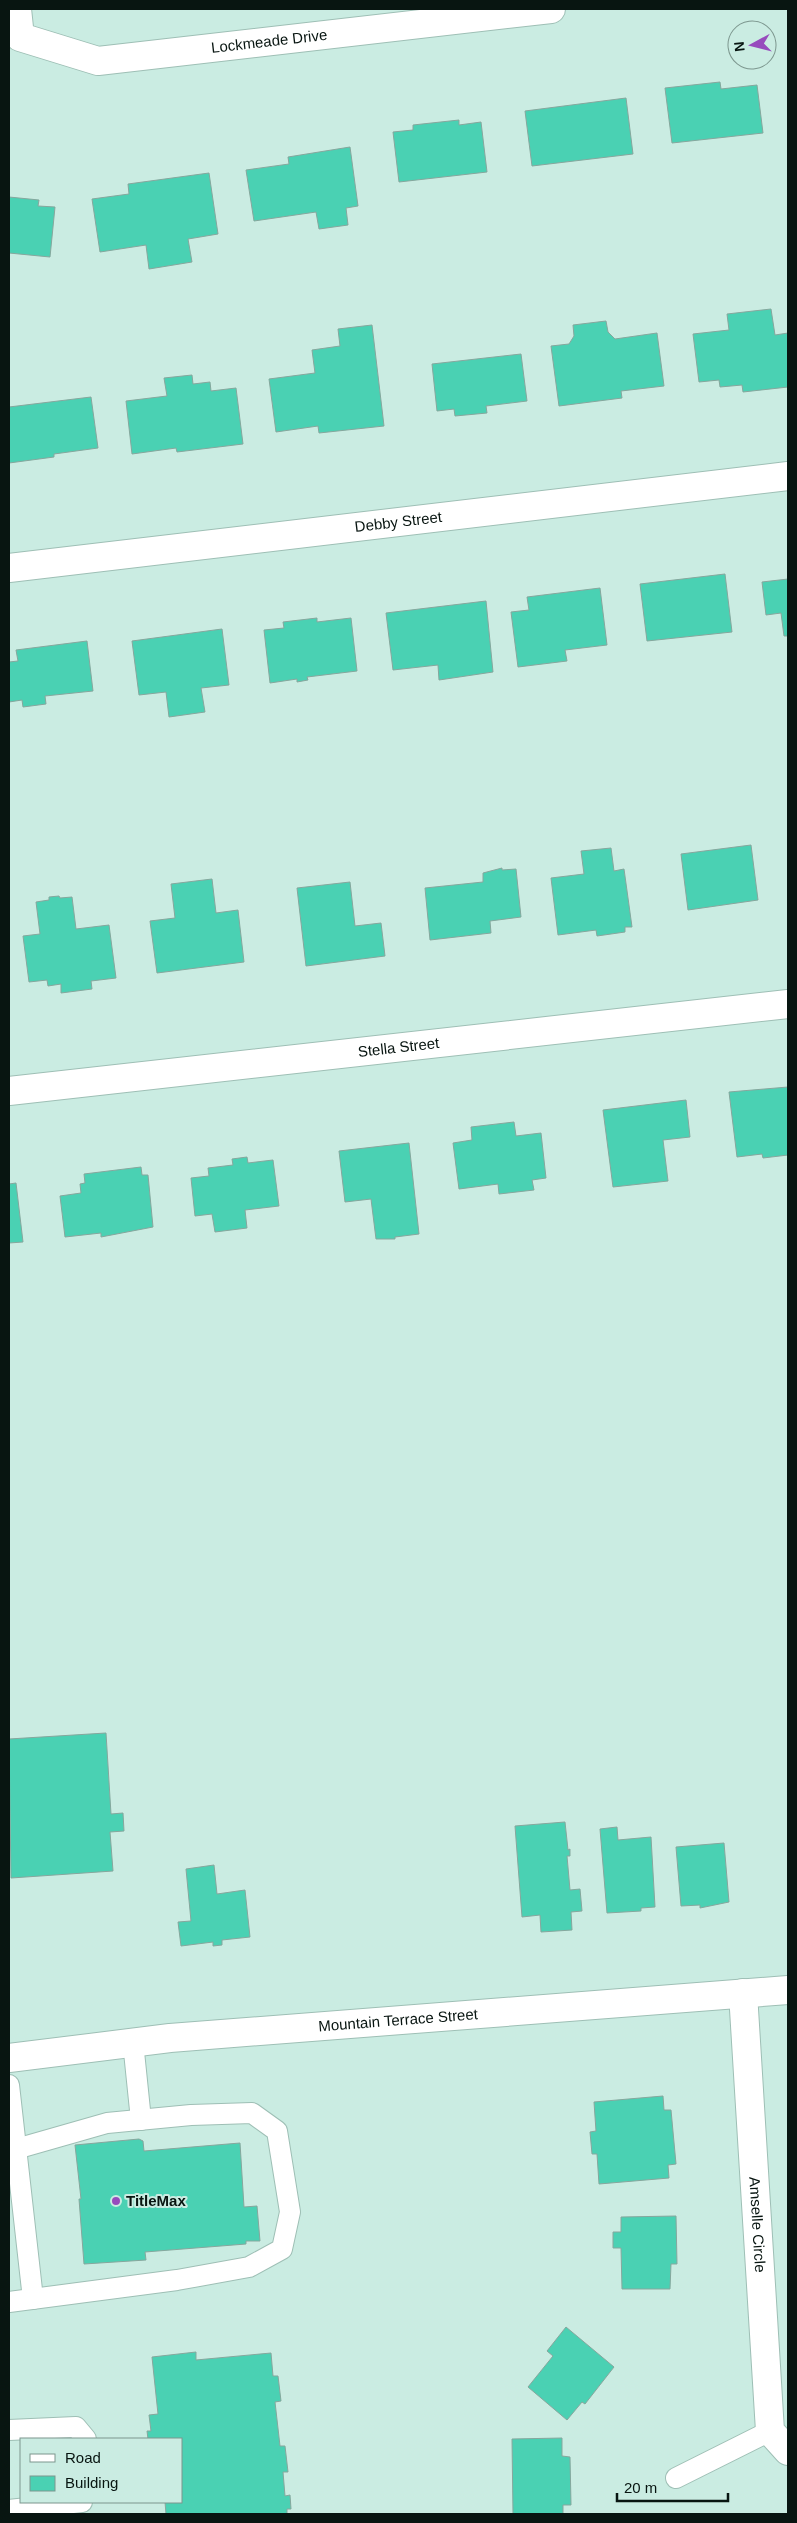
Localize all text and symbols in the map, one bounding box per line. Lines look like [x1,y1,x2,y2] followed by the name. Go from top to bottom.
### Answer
[727,20,777,70] north arrow
[210,26,328,56] street label: Lockmeade Drive
[731,41,748,53] text: N
[354,508,444,535] street label: Debby Street
[357,1034,441,1060] street label: Stella Street
[318,2005,479,2034] street label: Mountain Terrace Street
[746,2176,769,2273] street label: Amselle Circle
[126,2192,186,2209] place label: TitleMax
[110,2195,122,2207] marker: TitleMax
[20,2438,182,2503] legend
[65,2449,101,2466] text: Road
[617,2470,728,2502] scale bar
[65,2474,118,2491] text: Building
[624,2479,657,2496] text: 20 m

